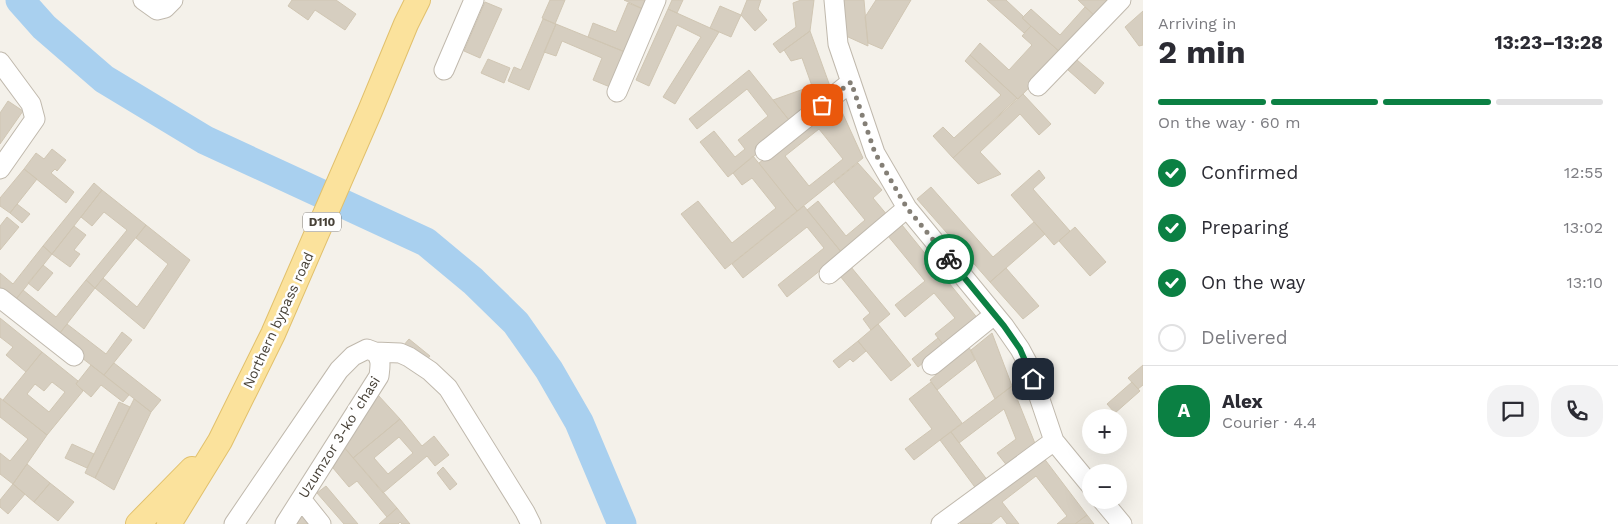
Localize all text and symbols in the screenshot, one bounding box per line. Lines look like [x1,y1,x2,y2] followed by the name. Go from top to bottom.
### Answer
[1158,14,1236,33] text: Arriving in
[1494,31,1603,54] text: 13:23–13:28
[1158,33,1246,71] text: 2 min
[801,84,843,126] pin
[808,91,836,119] icon: bag
[1158,113,1300,132] text: On the way · 60 m
[1158,159,1186,187] icon: check
[1201,161,1298,184] text: Confirmed
[1564,163,1603,182] text: 12:55
[303,212,341,232] road number: D110
[1158,214,1186,242] icon: check
[1201,216,1288,239] text: Preparing
[1563,218,1603,237] text: 13:02
[924,234,974,284] courier
[935,245,963,273] icon: bike
[239,249,317,391] street label: Northern bypass road
[1158,269,1186,297] icon: check
[1201,271,1305,294] text: On the way
[1567,273,1603,292] text: 13:10
[1201,326,1288,349] text: Delivered
[1012,358,1054,400] pin
[1019,365,1047,393] icon: home
[295,373,383,501] street label: Uzumzor 3-koʻchasi
[1487,385,1539,437] button: chat
[1551,385,1603,437] button: phone
[1222,390,1263,413] text: Alex
[1178,399,1190,422] text: A
[1082,409,1127,509] map controls
[1082,409,1127,454] button: +
[1222,413,1317,432] text: Courier · 4.4
[1082,464,1127,509] button: −

